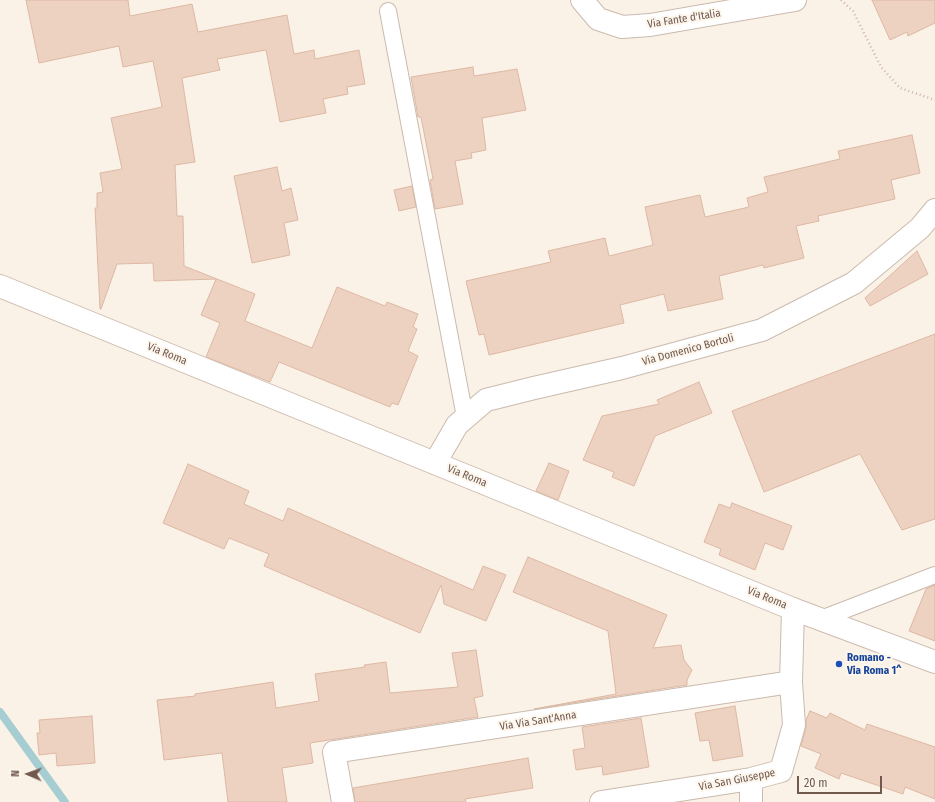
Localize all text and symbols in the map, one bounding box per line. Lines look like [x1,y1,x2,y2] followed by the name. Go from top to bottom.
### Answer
[646,7,722,31] street label: Via Fante d'Italia
[641,331,735,369] street label: Via Domenico Bortoli
[145,340,189,368] street label: Via Roma
[445,462,489,490] street label: Via Roma
[745,584,789,612] street label: Via Roma
[847,651,902,677] place label: Romano - Via Roma 1^
[834,659,844,669] marker: Romano - Via Roma 1^
[499,708,577,734] street label: Via Via Sant'Anna
[8,754,48,794] north arrow
[698,766,776,794] street label: Via San Giuseppe
[799,768,884,794] scale bar
[9,770,22,777] text: N
[804,776,828,790] text: 20 m

